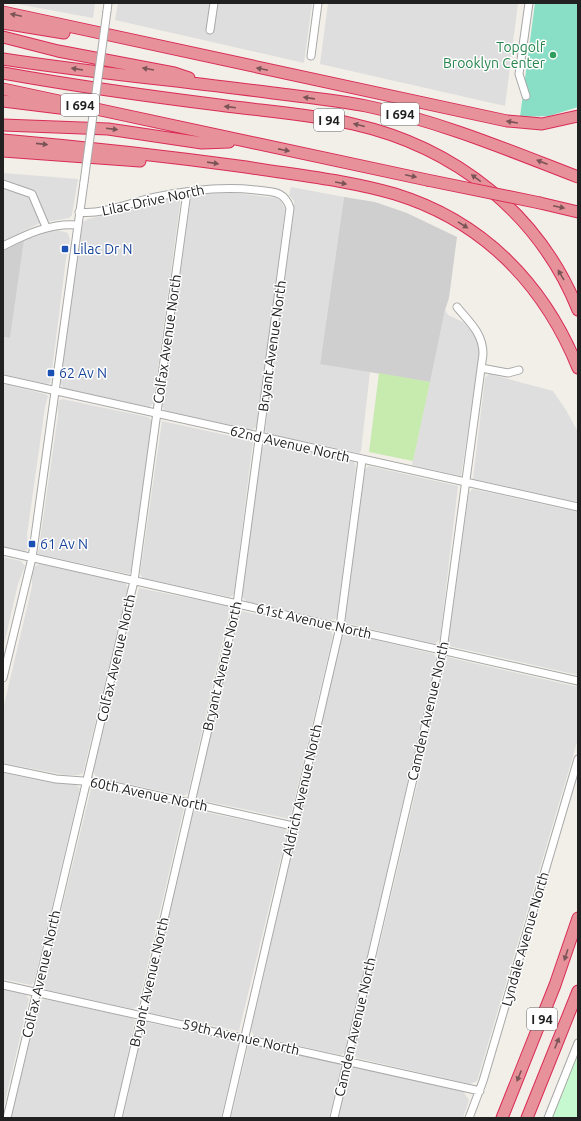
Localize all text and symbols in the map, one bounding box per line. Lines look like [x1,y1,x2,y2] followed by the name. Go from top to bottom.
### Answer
[10,12,22,18] one-way arrow
[443,39,546,71] place label: Topgolf Brooklyn Center
[548,50,558,60] marker: Topgolf Brooklyn Center
[142,65,154,71] one-way arrow
[256,65,268,71] one-way arrow
[71,66,83,72] one-way arrow
[61,94,99,116] road number: I 694
[303,95,315,101] one-way arrow
[381,103,419,125] road number: I 694
[224,104,236,110] one-way arrow
[314,109,344,131] road number: I 94
[506,119,518,125] one-way arrow
[352,122,365,128] one-way arrow
[106,126,118,132] one-way arrow
[36,141,48,147] one-way arrow
[278,147,290,153] one-way arrow
[535,159,547,165] one-way arrow
[207,160,219,166] one-way arrow
[405,174,417,180] one-way arrow
[471,174,482,182] one-way arrow
[335,180,347,186] one-way arrow
[100,181,206,219] street label: Lilac Drive North
[553,205,565,211] one-way arrow
[458,221,468,229] one-way arrow
[73,241,133,257] place label: Lilac Dr N
[60,244,70,254] marker: Lilac Dr N
[558,269,565,281] one-way arrow
[150,273,184,405] street label: Colfax Avenue North
[255,279,289,413] street label: Bryant Avenue North
[59,365,107,381] place label: 62 Av N
[46,368,56,378] marker: 62 Av N
[228,422,352,466] street label: 62nd Avenue North
[40,536,88,552] place label: 61 Av N
[27,539,37,549] marker: 61 Av N
[94,593,138,723] street label: Colfax Avenue North
[199,600,245,732] street label: Bryant Avenue North
[255,600,373,642] street label: 61st Avenue North
[404,640,452,782] street label: Camden Avenue North
[279,723,325,857] street label: Aldrich Avenue North
[89,774,209,814] street label: 60th Avenue North
[498,870,552,1008] street label: Lyndale Avenue North
[19,909,63,1039] street label: Colfax Avenue North
[126,916,172,1048] street label: Bryant Avenue North
[563,949,569,961] one-way arrow
[331,956,379,1098] street label: Camden Avenue North
[527,1008,557,1030] road number: I 94
[181,1016,301,1058] street label: 59th Avenue North
[554,1037,560,1048] one-way arrow
[515,1071,521,1083] one-way arrow

